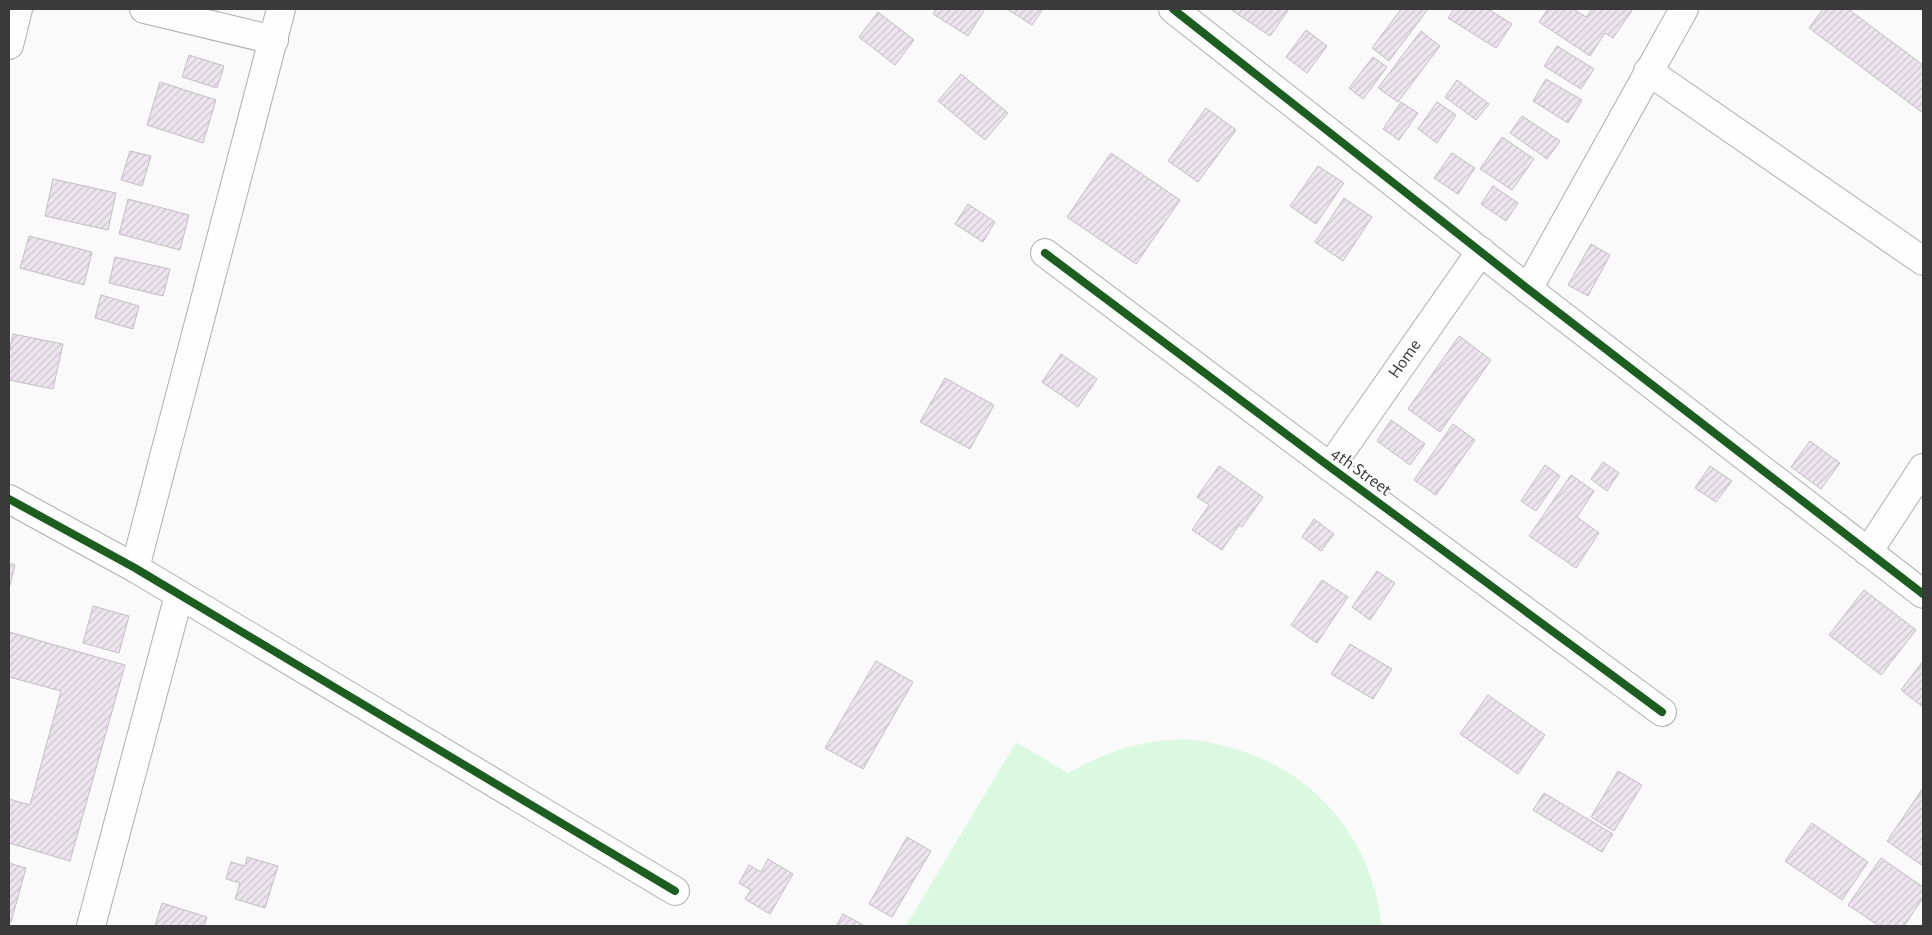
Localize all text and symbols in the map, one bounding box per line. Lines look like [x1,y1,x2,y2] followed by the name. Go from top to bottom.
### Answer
[1385,336,1425,382] street label: Home
[1328,444,1394,500] street label: 4th Street

